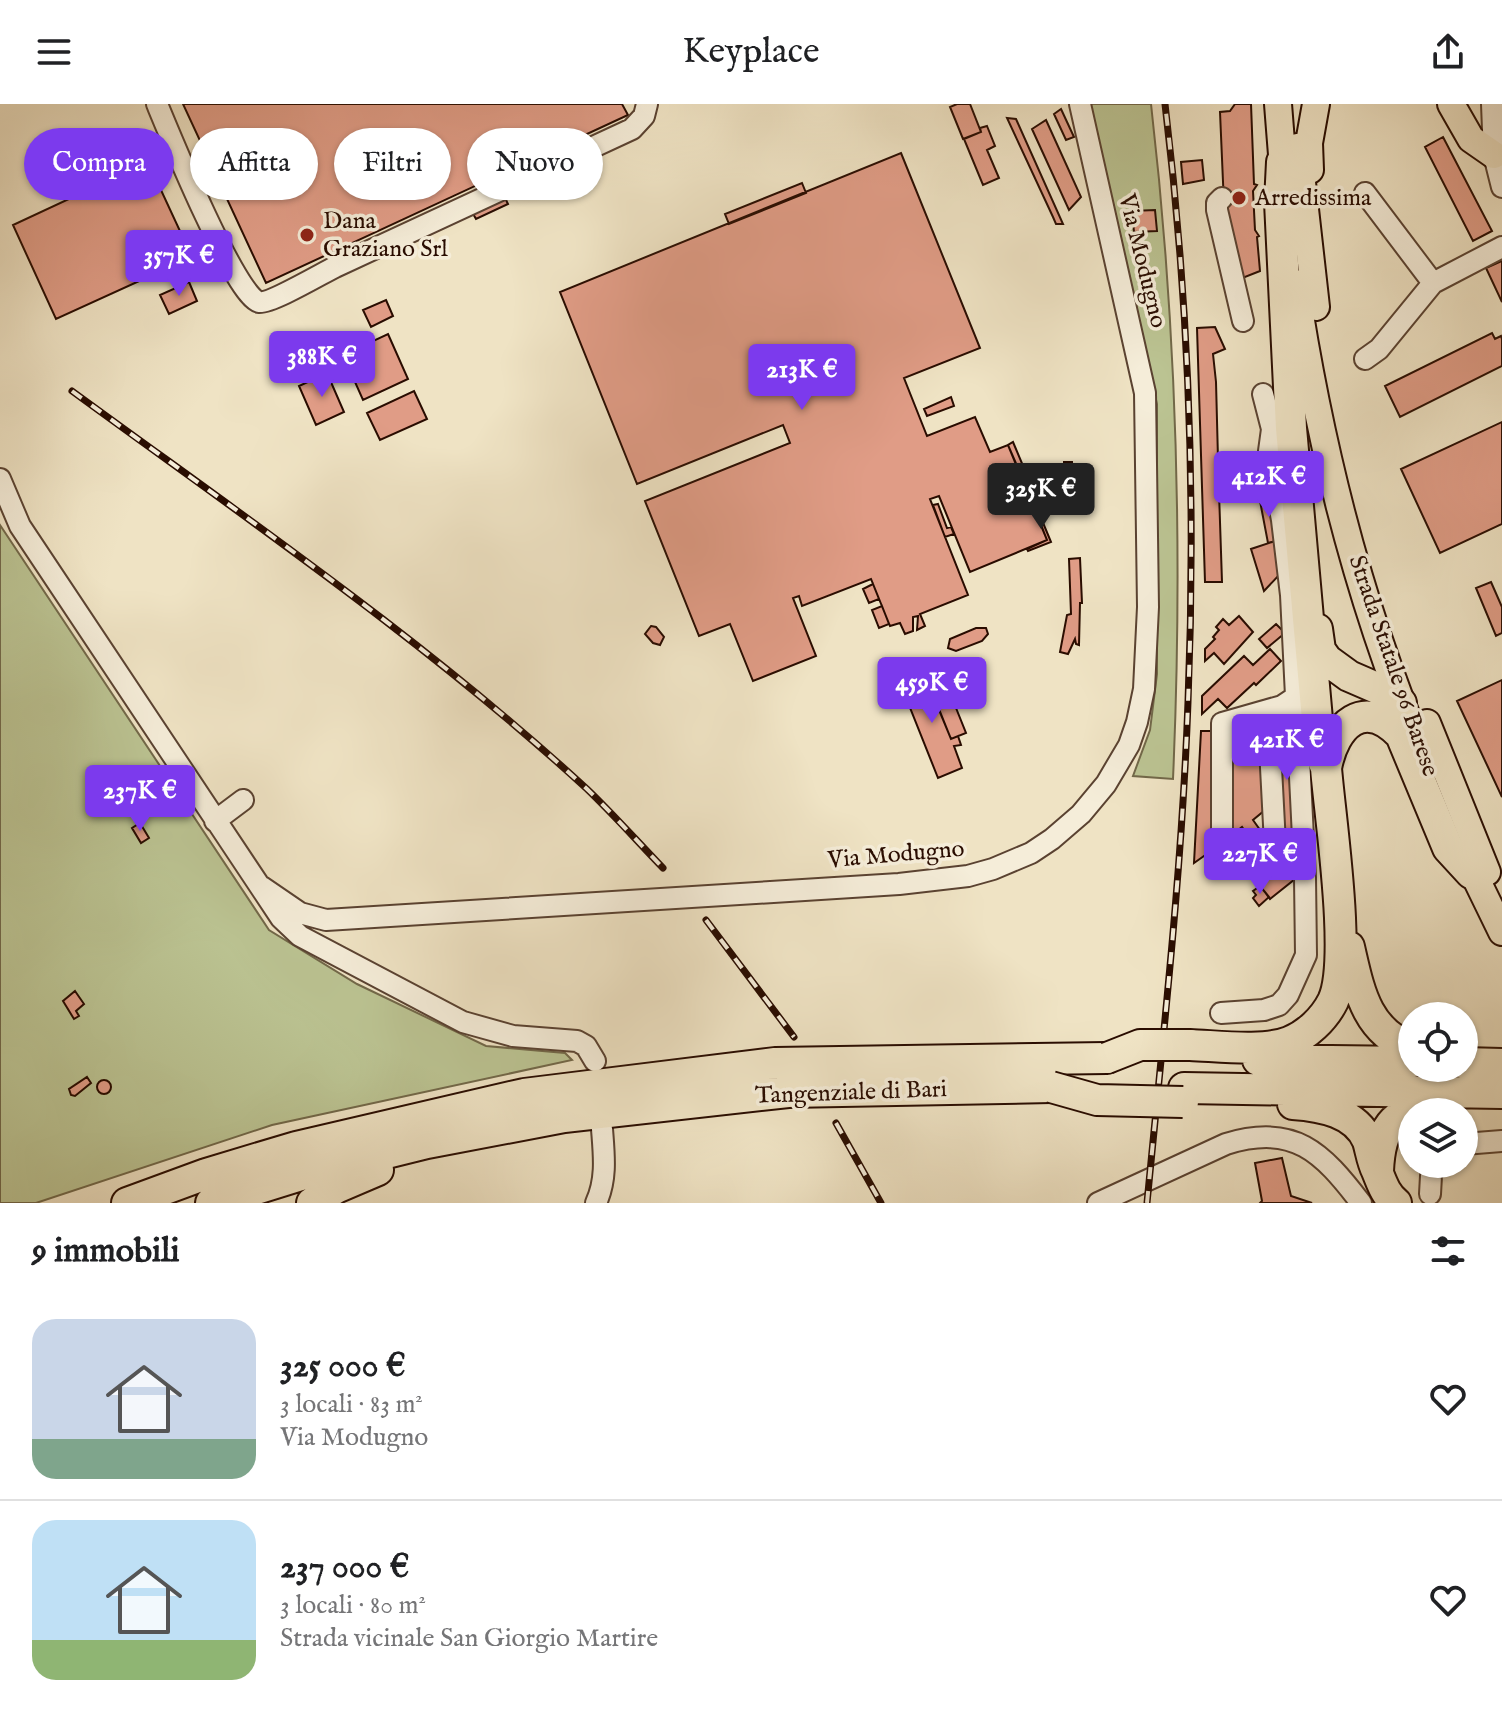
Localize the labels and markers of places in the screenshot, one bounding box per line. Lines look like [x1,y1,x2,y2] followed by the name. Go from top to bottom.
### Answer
[1254,183,1372,214] place label: Arredissima
[1230,189,1248,207] marker: Arredissima
[323,206,448,265] place label: Dana Graziano Srl
[298,226,316,244] marker: Dana Graziano Srl
[114,230,244,298] pin: 357K €
[257,331,387,399] pin: 388K €
[737,344,867,412] pin: 213K €
[1204,451,1334,519] pin: 412K €
[976,463,1106,531] pin: 325K €
[867,657,997,725] pin: 459K €
[1222,714,1352,782] pin: 421K €
[75,765,205,833] pin: 237K €
[1195,828,1325,896] pin: 227K €

